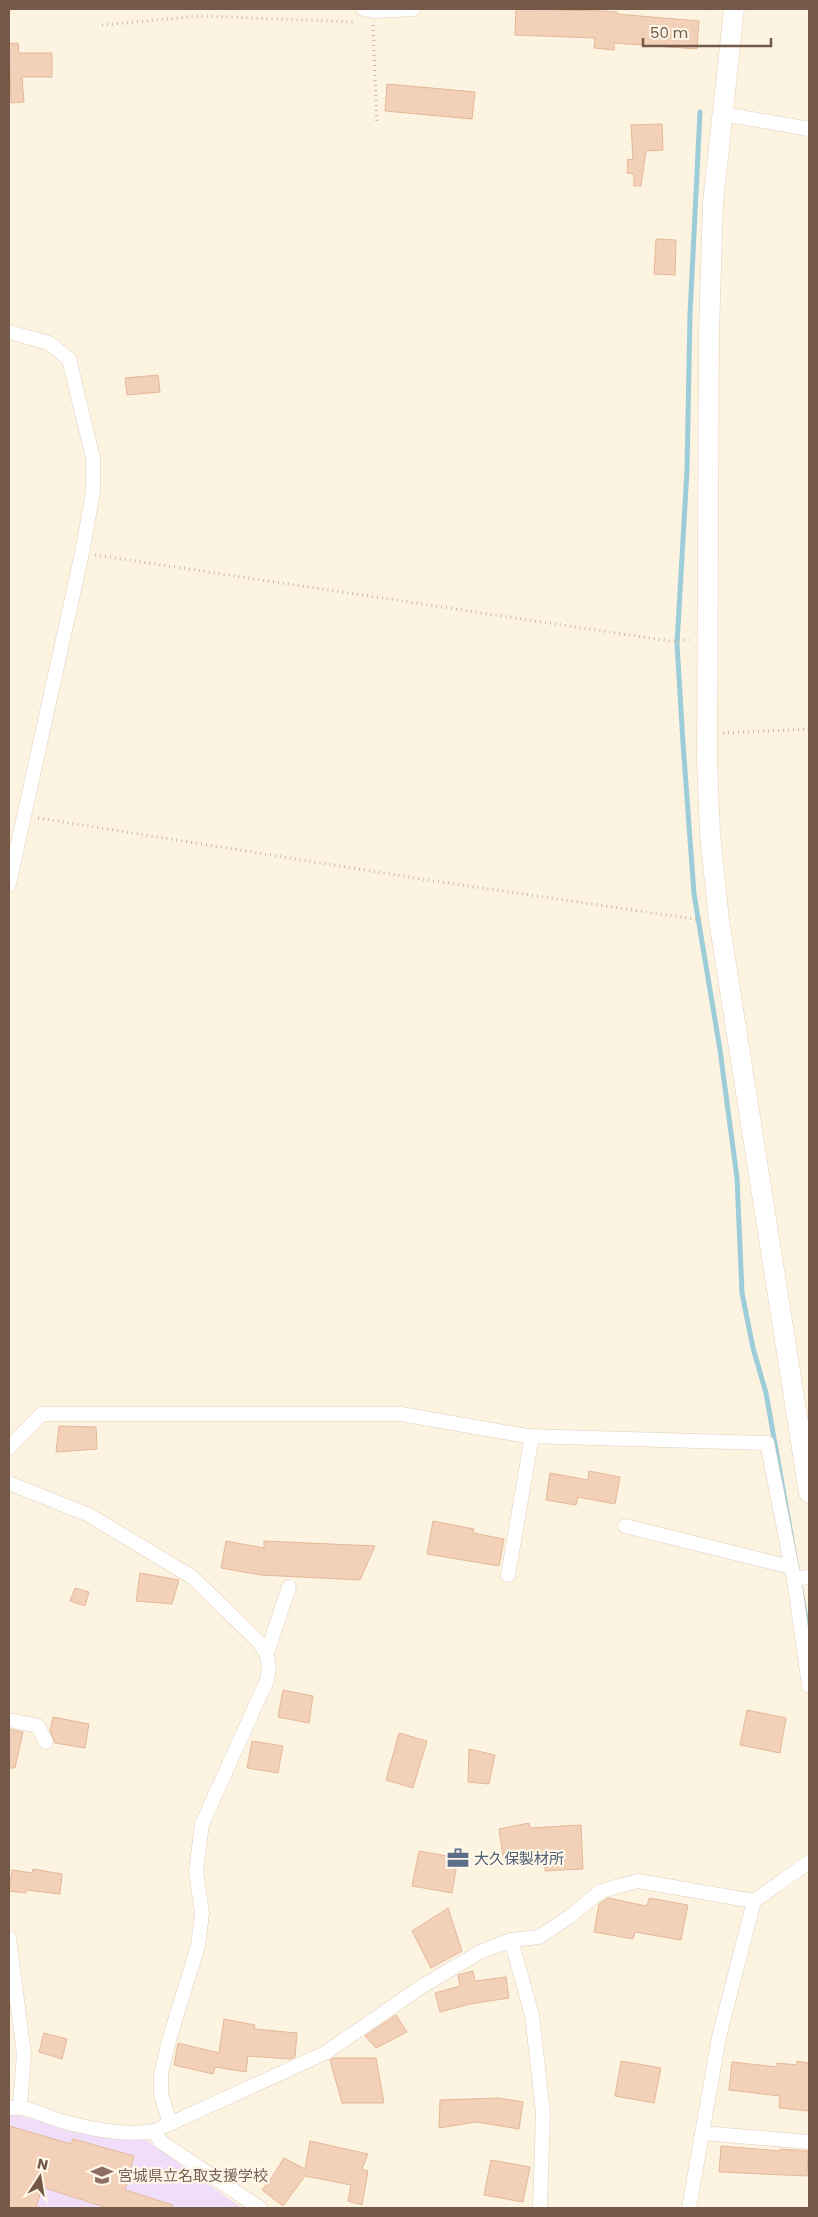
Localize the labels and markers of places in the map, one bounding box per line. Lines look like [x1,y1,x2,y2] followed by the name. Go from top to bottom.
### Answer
[445,1845,471,1871] office icon: 大久保製材所
[474,1848,564,1869] place label: 大久保製材所
[89,2162,115,2188] school or university icon: 宮城県立名取支援学校
[118,2165,268,2186] place label: 宮城県立名取支援学校

